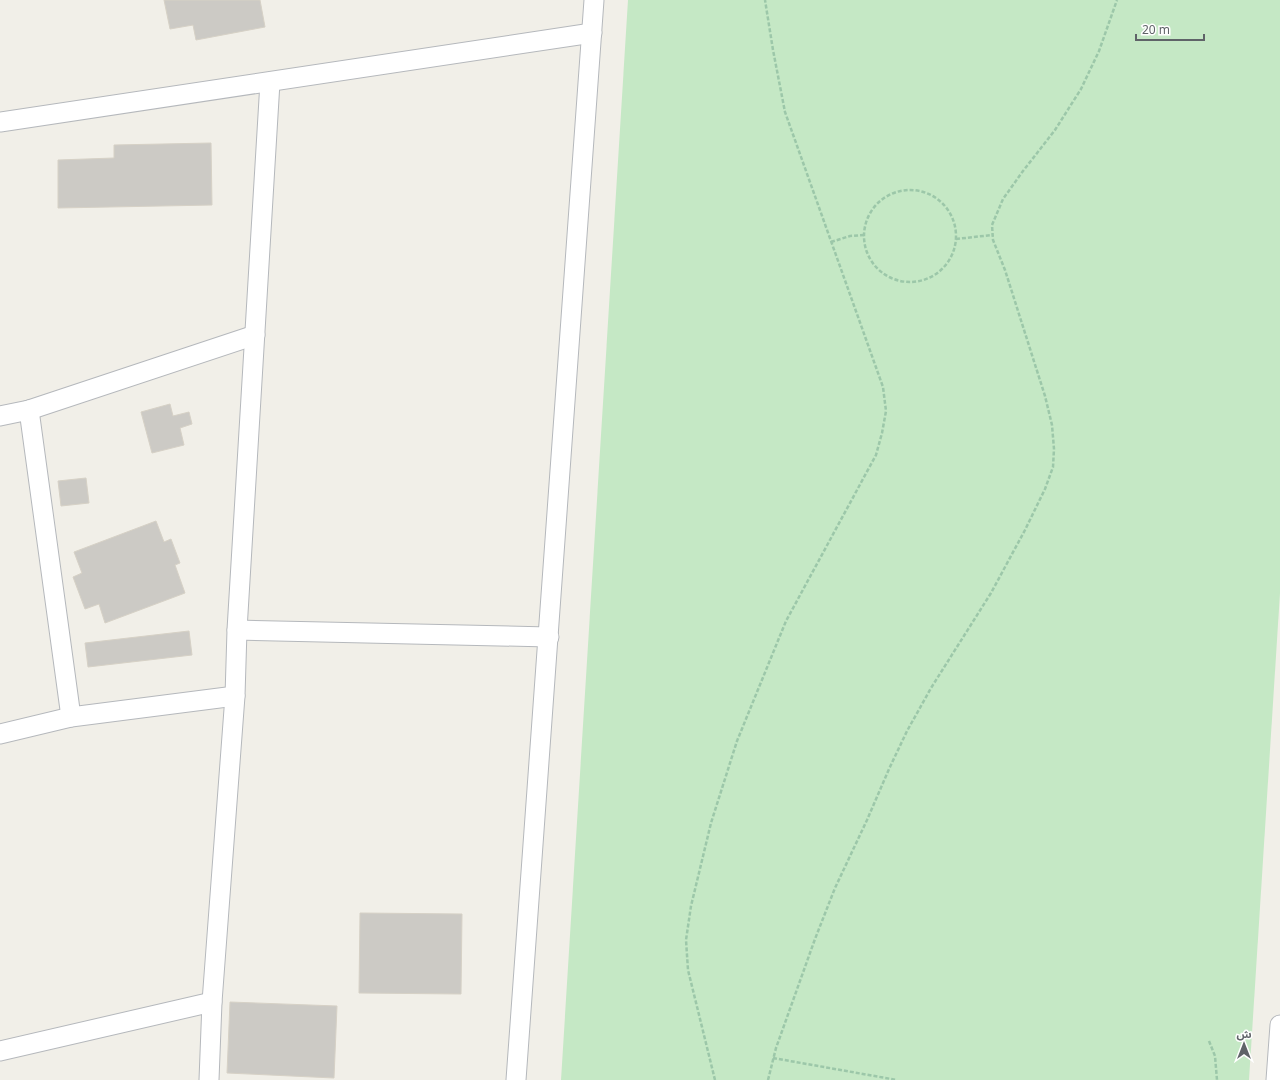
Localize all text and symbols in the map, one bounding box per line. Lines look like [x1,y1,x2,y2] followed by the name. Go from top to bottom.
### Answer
[1136,16,1204,42] scale bar
[1142,21,1170,38] text: 20 m
[1224,1024,1264,1064] north arrow
[1236,1026,1252,1041] text: ش

